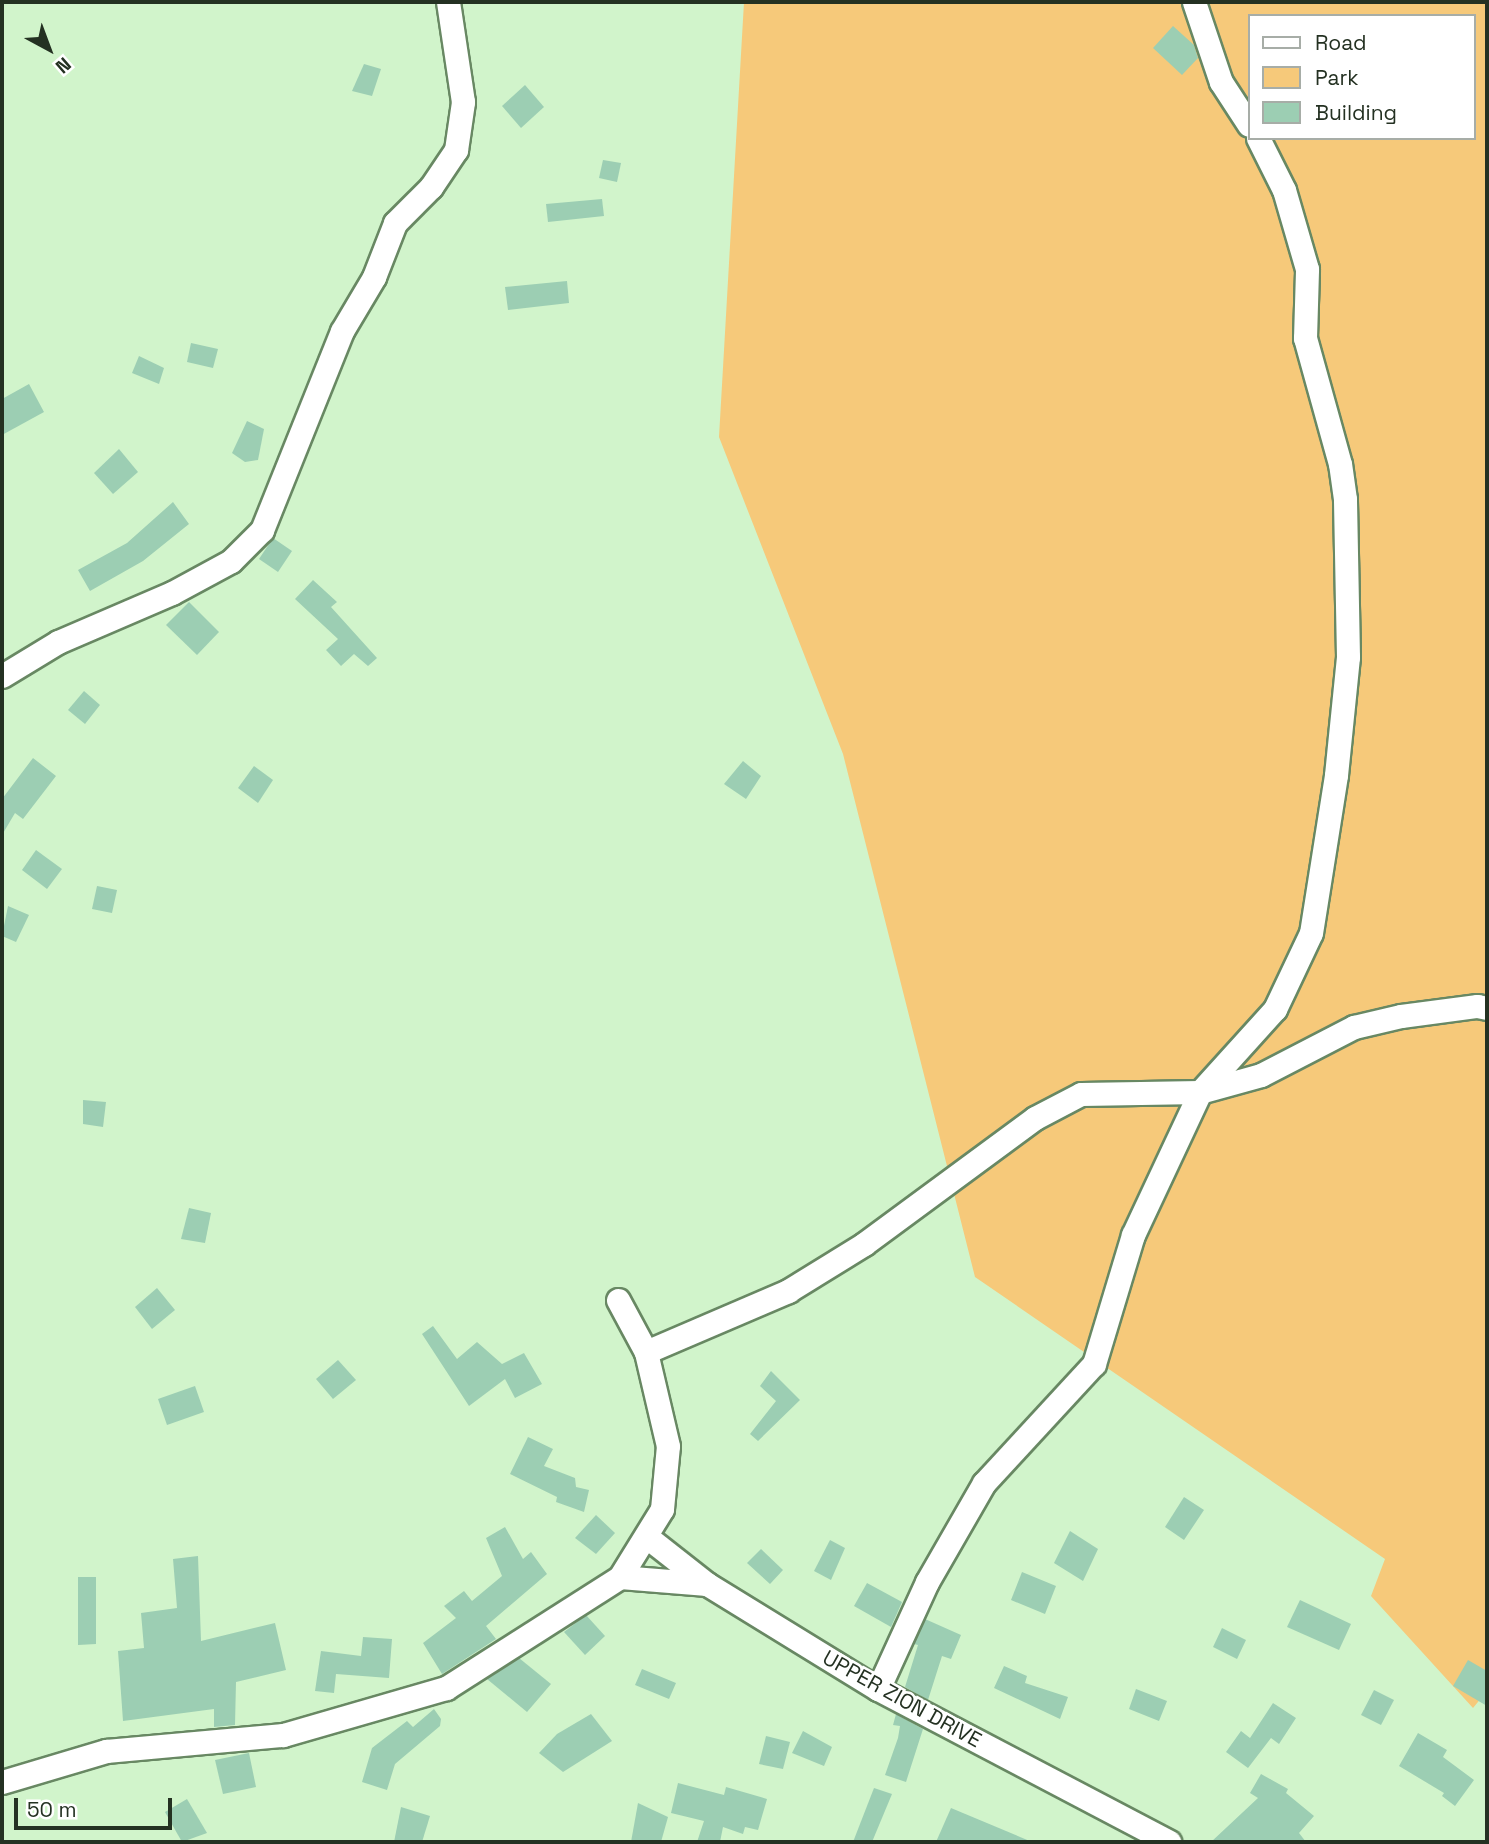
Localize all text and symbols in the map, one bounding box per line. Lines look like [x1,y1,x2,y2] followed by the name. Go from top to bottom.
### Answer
[14,14,84,84] north arrow
[1248,14,1475,140] legend
[1315,29,1367,56] text: Road
[50,52,76,79] text: N
[1315,64,1359,91] text: Park
[1315,99,1397,126] text: Building
[818,1645,986,1753] street label: UPPER ZION DRIVE
[18,1784,175,1828] scale bar
[27,1796,77,1823] text: 50 m

